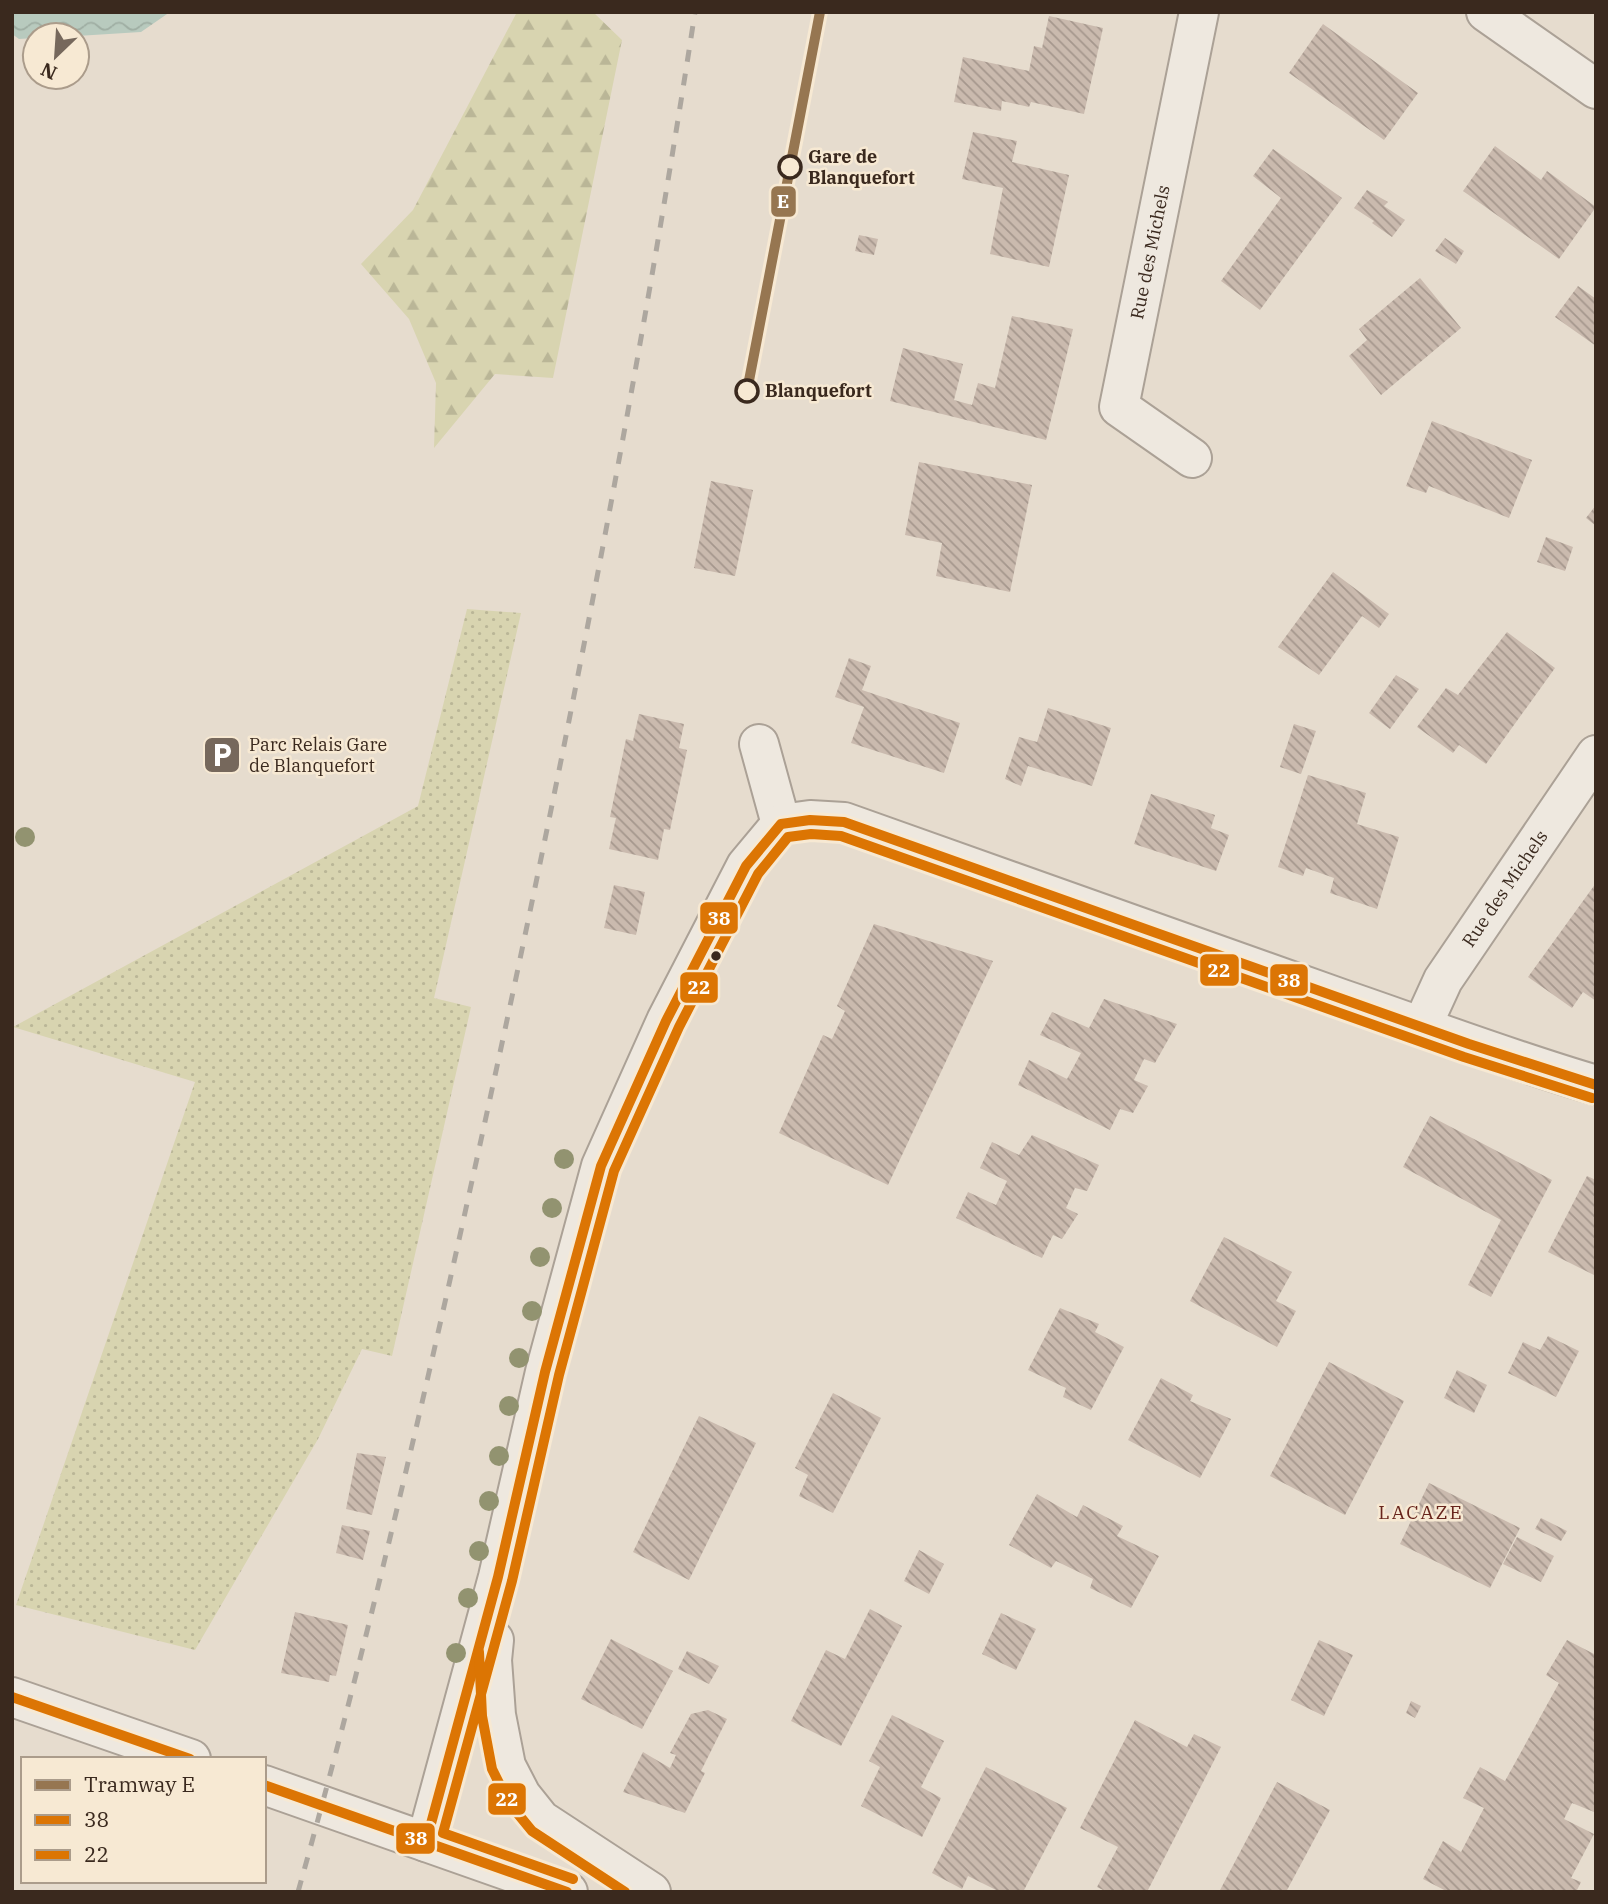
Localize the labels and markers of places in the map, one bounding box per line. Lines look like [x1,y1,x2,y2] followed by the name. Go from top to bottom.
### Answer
[808,145,915,189] place label: Gare de Blanquefort
[778,155,802,179] marker: Gare de Blanquefort
[735,379,759,403] marker: Blanquefort
[765,379,872,402] place label: Blanquefort
[249,733,387,777] place label: Parc Relais Gare de Blanquefort
[201,734,243,776] parking icon: Parc Relais Gare de Blanquefort
[709,949,723,963] unlabelled marker

